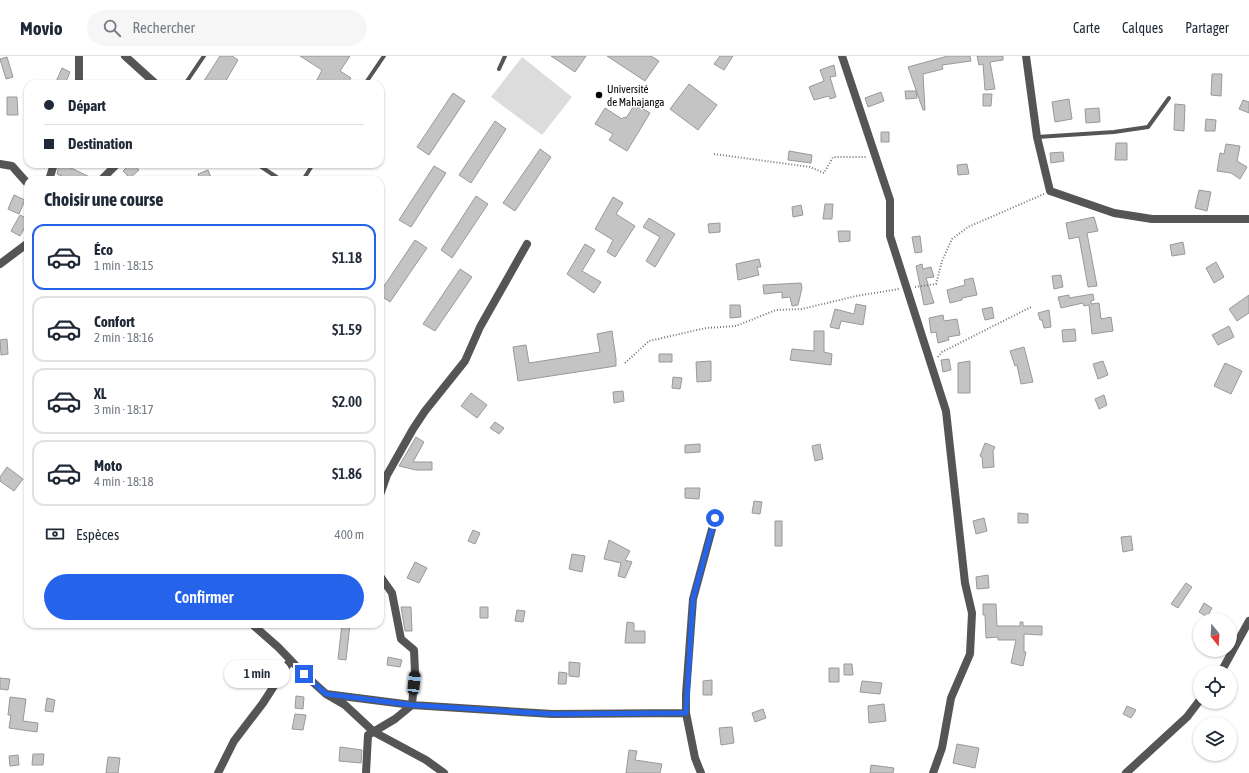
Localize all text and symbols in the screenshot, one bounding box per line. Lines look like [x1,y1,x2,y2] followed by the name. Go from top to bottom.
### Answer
[87,10,367,46] search box
[20,17,63,39] text: Movio
[101,17,123,39] icon: search
[133,19,195,36] text: Rechercher
[1073,20,1100,36] text: Carte
[1122,20,1163,36] text: Calques
[1185,20,1229,36] text: Partager
[607,83,664,108] place label: Université de Mahajanga
[594,90,604,100] marker: Université de Mahajanga
[68,97,106,114] text: Départ
[68,135,133,152] text: Destination
[44,189,163,210] text: Choisir une course
[46,239,82,275] icon: car
[94,241,113,258] text: Éco
[332,249,362,266] text: $1.18
[94,258,154,273] text: 1 min · 18:15
[46,311,82,347] icon: car
[94,313,135,330] text: Confort
[332,321,362,338] text: $1.59
[94,330,154,345] text: 2 min · 18:16
[46,383,82,419] icon: car
[94,385,107,402] text: XL
[332,393,362,410] text: $2.00
[94,402,154,417] text: 3 min · 18:17
[46,455,82,491] icon: car
[94,457,122,474] text: Moto
[332,465,362,482] text: $1.86
[94,474,154,489] text: 4 min · 18:18
[706,509,724,527] route start
[44,523,66,545] icon: cash
[76,526,119,543] text: Espèces
[335,527,364,542] text: 400 m
[44,574,364,620] button: Confirmer
[1193,613,1237,657] north arrow
[1193,613,1237,761] map controls
[224,660,290,688] callout: 1 min
[295,665,313,683] route end
[1193,665,1237,709] button: locate
[244,666,270,681] text: 1 min
[407,670,421,696] car
[1193,717,1237,761] button: layers

